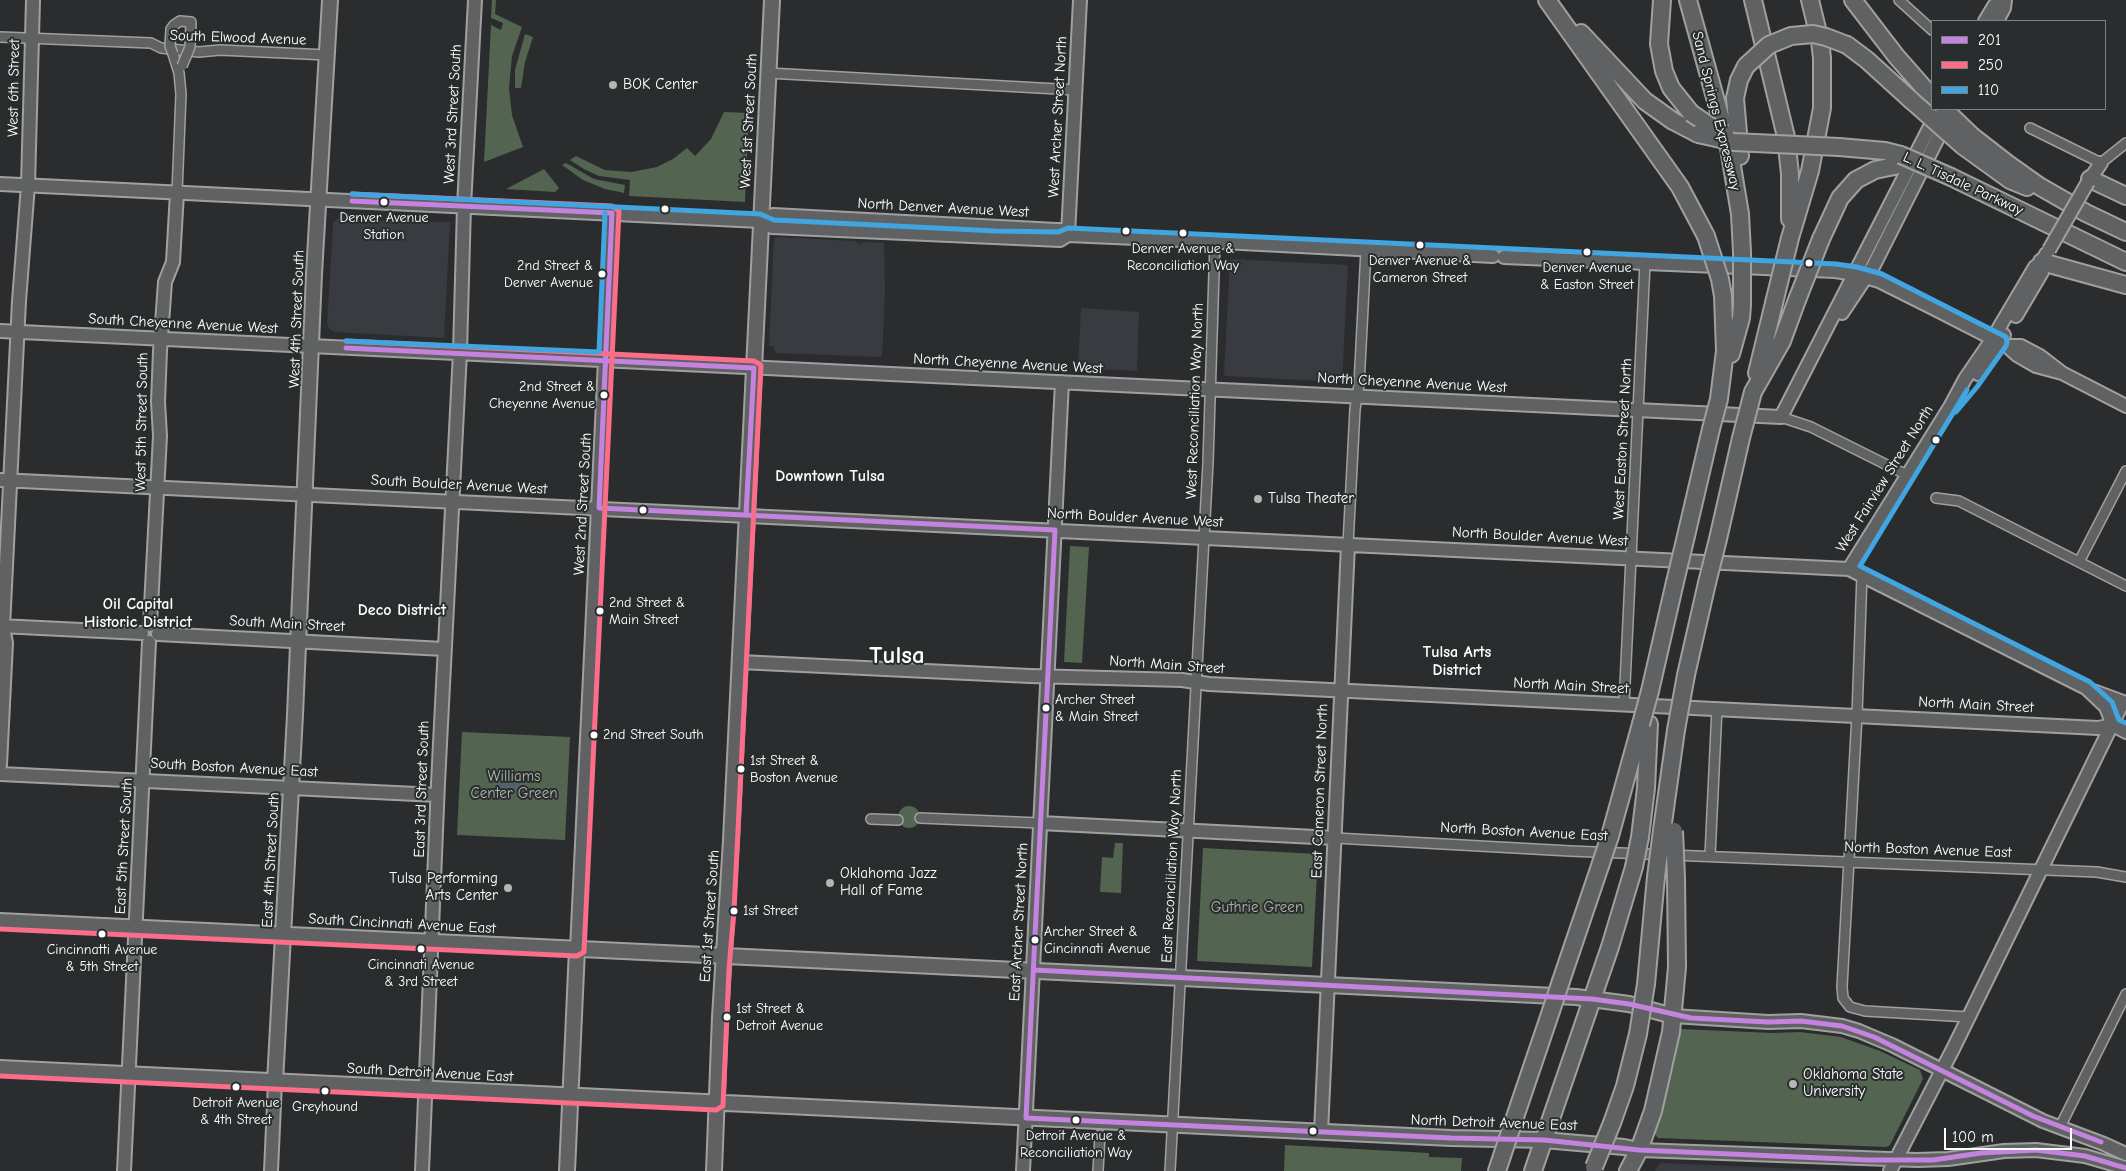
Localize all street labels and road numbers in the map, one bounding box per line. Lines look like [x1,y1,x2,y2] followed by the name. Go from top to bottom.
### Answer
[169,27,307,49] street label: South Elwood Avenue
[1688,30,1744,192] street label: Sand Springs Expressway
[1045,36,1071,198] street label: West Archer Street North
[4,39,24,137] street label: West 6th Street
[440,44,466,184] street label: West 3rd Street South
[736,53,762,189] street label: West 1st Street South
[1900,148,2026,220] street label: L. L. Tisdale Parkway
[857,195,1029,221] street label: North Denver Avenue West
[286,250,308,388] street label: West 4th Street South
[1183,303,1207,499] street label: West Reconciliation Way North
[88,310,278,338] street label: South Cheyenne Avenue West
[913,350,1103,378] street label: North Cheyenne Avenue West
[132,352,152,492] street label: West 5th Street South
[1610,358,1636,520] street label: West Easton Street North
[1317,369,1507,397] street label: North Cheyenne Avenue West
[1832,402,1938,556] street label: West Fairview Street North
[570,432,596,576] street label: West 2nd Street South
[370,471,548,499] street label: South Boulder Avenue West
[1046,504,1224,532] street label: North Boulder Avenue West
[1451,523,1629,551] street label: North Boulder Avenue West
[229,612,345,636] street label: South Main Street
[1109,652,1225,678] street label: North Main Street
[1513,674,1629,698] street label: North Main Street
[1918,693,2034,717] street label: North Main Street
[1308,703,1332,879] street label: East Cameron Street North
[411,720,433,858] street label: East 3rd Street South
[150,755,318,781] street label: South Boston Avenue East
[1158,769,1186,963] street label: East Reconciliation Way North
[111,777,137,915] street label: East 5th Street South
[258,792,284,928] street label: East 4th Street South
[1440,819,1608,845] street label: North Boston Avenue East
[1844,838,2012,862] street label: North Boston Avenue East
[1006,842,1032,1002] street label: East Archer Street North
[696,849,724,983] street label: East 1st Street South
[308,910,496,938] street label: South Cincinnati Avenue East
[346,1060,514,1086] street label: South Detroit Avenue East
[1410,1111,1578,1135] street label: North Detroit Avenue East

